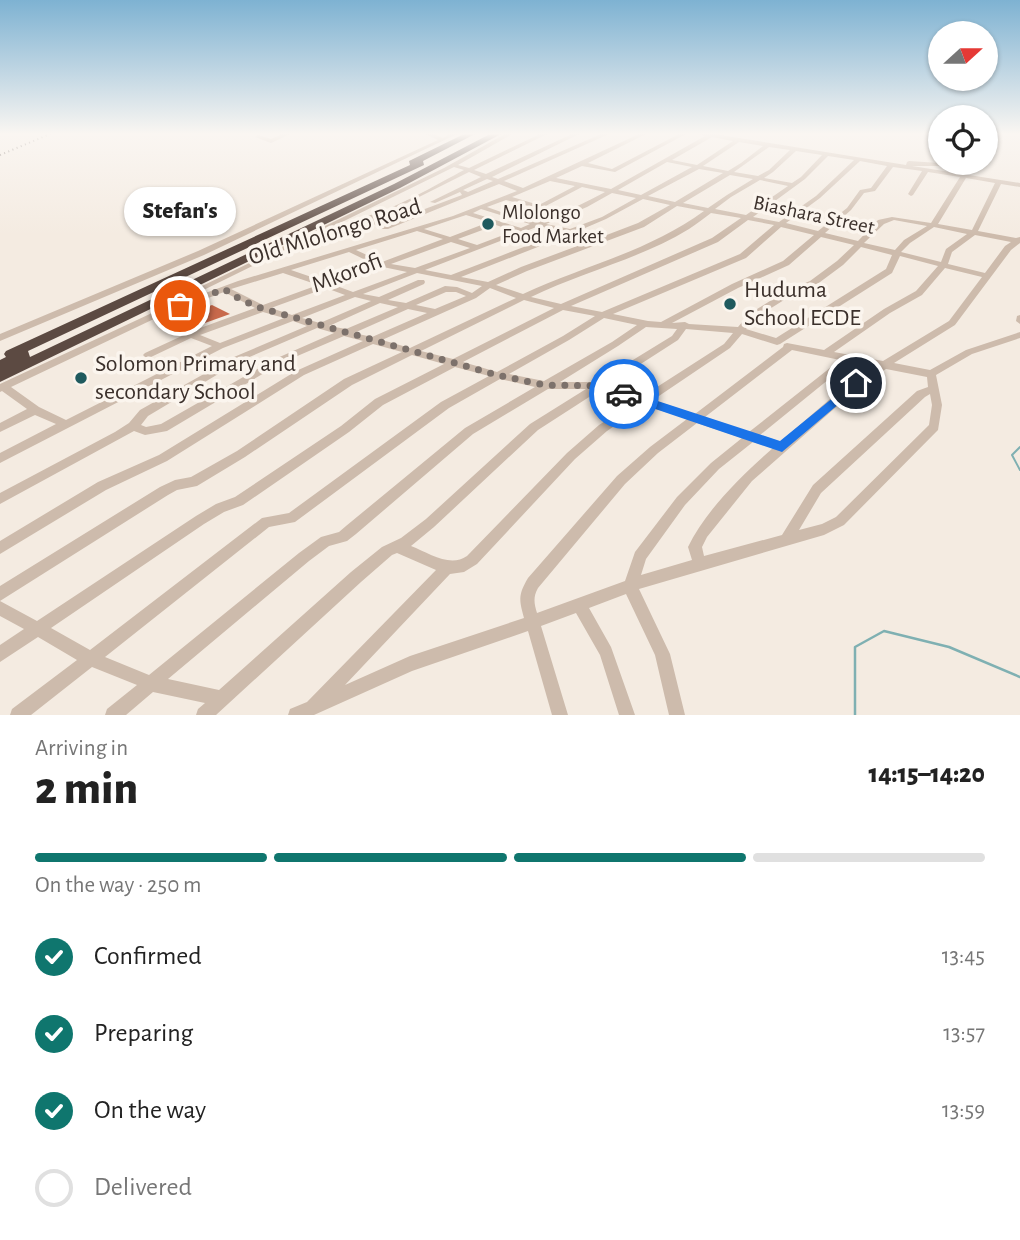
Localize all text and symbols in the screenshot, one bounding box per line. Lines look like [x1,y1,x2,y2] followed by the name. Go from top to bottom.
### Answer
[928,21,998,91] north arrow
[928,21,998,175] map controls
[928,105,998,175] button: locate
[124,187,236,236] callout: Stefan's
[751,192,877,238] street label: Biashara Street
[246,194,424,270] street label: Old Mlolongo Road
[143,200,217,223] text: Stefan's
[502,202,604,247] place label: Mlolongo Food Market
[480,216,496,232] marker: Mlolongo Food Market
[308,249,386,297] street label: Mkorofi
[150,276,210,336] pin
[744,278,861,330] place label: Huduma School ECDE
[161,287,199,325] icon: bag
[722,296,738,312] marker: Huduma School ECDE
[95,352,296,404] place label: Solomon Primary and secondary School
[826,353,886,413] pin
[589,359,659,429] courier
[837,364,875,402] icon: home
[73,370,89,386] marker: Solomon Primary and secondary School
[605,375,643,413] icon: car
[35,737,128,760] text: Arriving in
[869,761,985,787] text: 14:15–14:20
[35,766,138,812] text: 2 min
[35,874,202,897] text: On the way · 250 m
[35,938,73,976] icon: check
[94,943,202,969] text: Confirmed
[942,945,985,968] text: 13:45
[35,1015,73,1053] icon: check
[94,1020,193,1046] text: Preparing
[943,1022,985,1045] text: 13:57
[35,1092,73,1130] icon: check
[94,1097,206,1123] text: On the way
[942,1099,985,1122] text: 13:59
[94,1174,192,1200] text: Delivered

